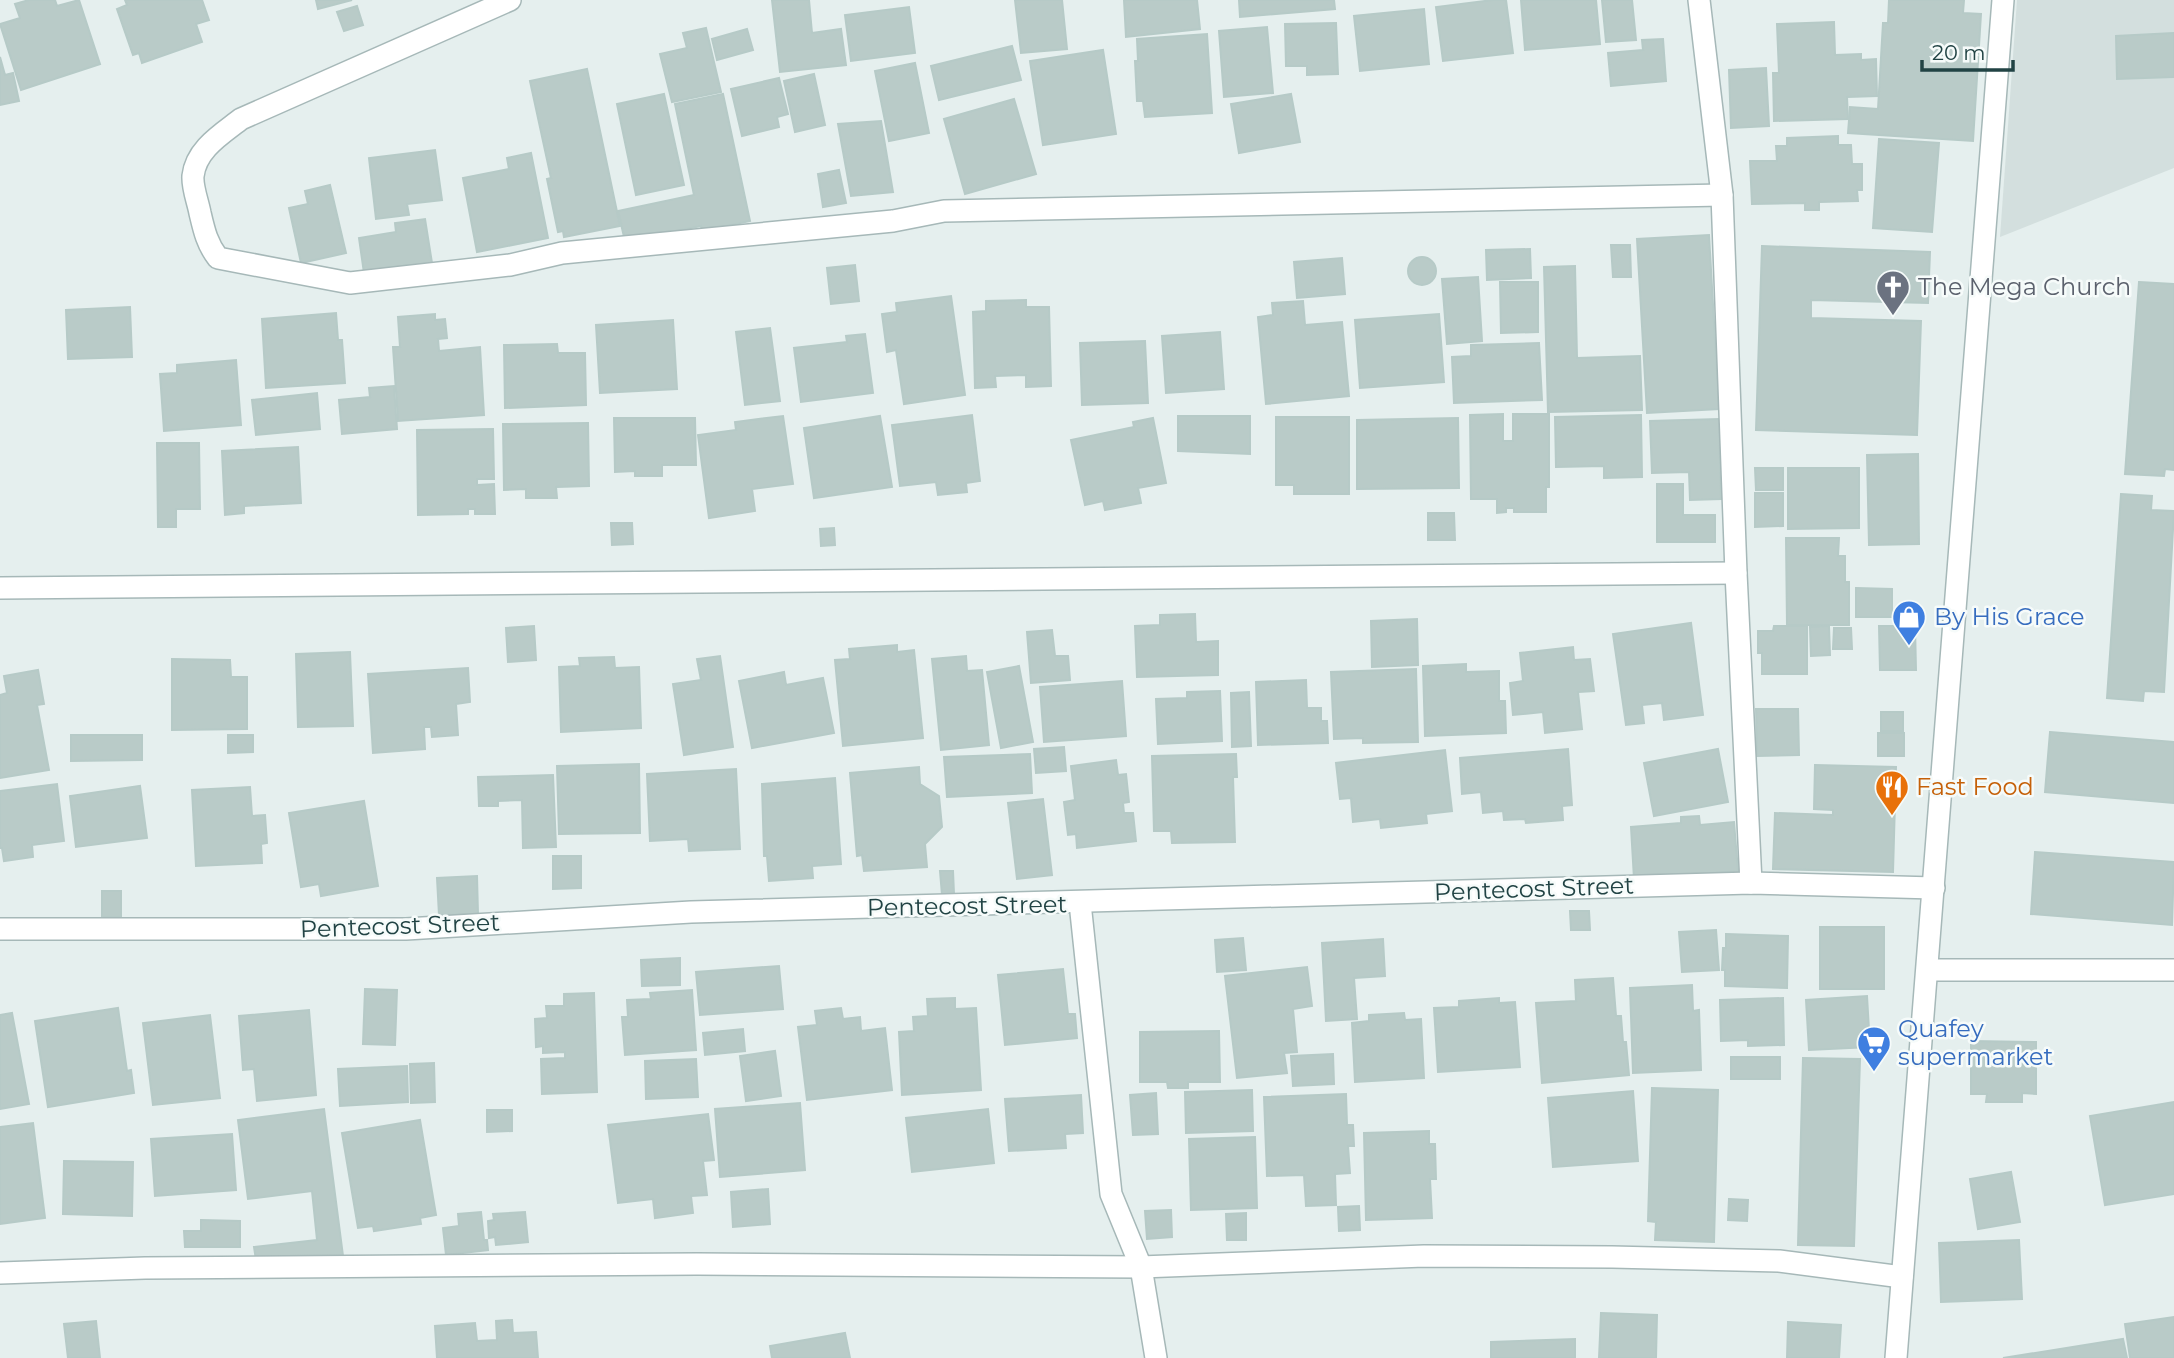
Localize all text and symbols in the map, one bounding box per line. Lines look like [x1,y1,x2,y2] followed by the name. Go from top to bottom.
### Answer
[1922,28,2013,72] scale bar
[1932,40,1986,65] text: 20 m
[1874,268,1912,317] church icon: The Mega Church
[1918,272,2131,301] place label: The Mega Church
[1890,598,1928,647] shop icon: By His Grace
[1934,602,2085,631] place label: By His Grace
[1873,768,1911,817] restaurant icon: Fast Food
[1916,772,2034,801] place label: Fast Food
[1433,871,1635,906] street label: Pentecost Street
[867,889,1068,922] street label: Pentecost Street
[299,908,501,943] street label: Pentecost Street
[1898,1014,2053,1071] place label: Quafey supermarket
[1855,1024,1893,1073] supermarket icon: Quafey supermarket

